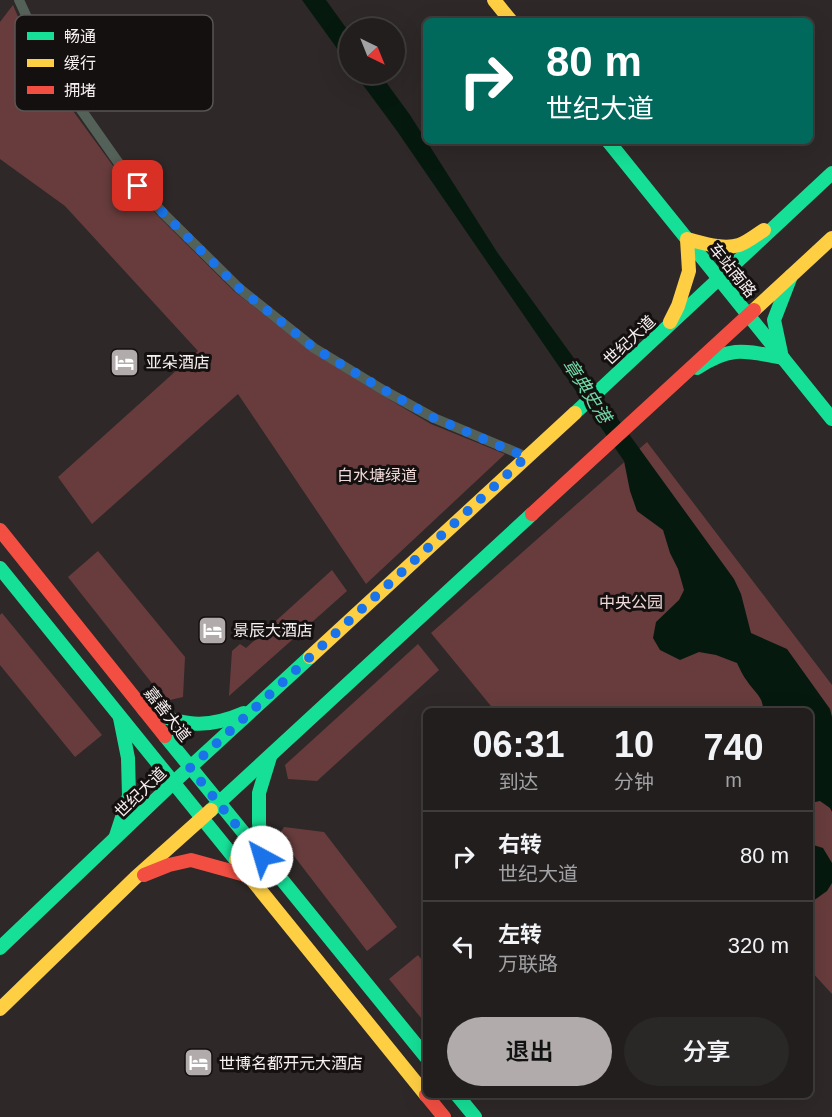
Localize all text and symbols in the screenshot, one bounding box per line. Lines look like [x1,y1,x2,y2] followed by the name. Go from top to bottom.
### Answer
[15,15,213,111] legend
[339,18,405,84] north arrow
[339,18,405,84] map controls
[64,28,96,45] text: 畅通
[546,38,642,85] text: 80 m
[447,42,525,120] icon: right
[64,55,96,72] text: 缓行
[64,82,96,99] text: 拥堵
[546,94,654,124] text: 世纪大道
[112,160,163,211] pin
[121,169,154,202] icon: arrive
[706,240,759,301] street label: 车站南路
[600,312,659,368] street label: 世纪大道
[109,346,141,378] hotel icon: 亚朵酒店
[146,354,210,371] place label: 亚朵酒店
[559,355,617,429] water label: 章典史港
[337,467,417,484] park label: 白水塘绿道
[599,594,663,611] park label: 中央公园
[196,614,228,646] hotel icon: 景辰大酒店
[233,622,313,639] place label: 景辰大酒店
[141,684,194,745] street label: 嘉善大道
[472,724,565,765] text: 06:31
[614,724,654,765] text: 10
[703,727,764,768] text: 740
[111,764,169,821] street label: 世纪大道
[725,769,742,791] text: m
[498,771,538,793] text: 到达
[614,771,654,793] text: 分钟
[230,825,294,889] position arrow
[498,832,542,857] text: 右转
[447,840,480,873] icon: right
[740,843,789,868] text: 80 m
[498,863,578,885] text: 世纪大道
[498,922,542,947] text: 左转
[447,930,480,963] icon: left
[728,933,789,958] text: 320 m
[498,953,558,975] text: 万联路
[447,1017,612,1086] button: 退出
[624,1017,789,1086] button: 分享
[182,1047,214,1079] hotel icon: 世博名都开元大酒店
[219,1055,363,1072] place label: 世博名都开元大酒店

